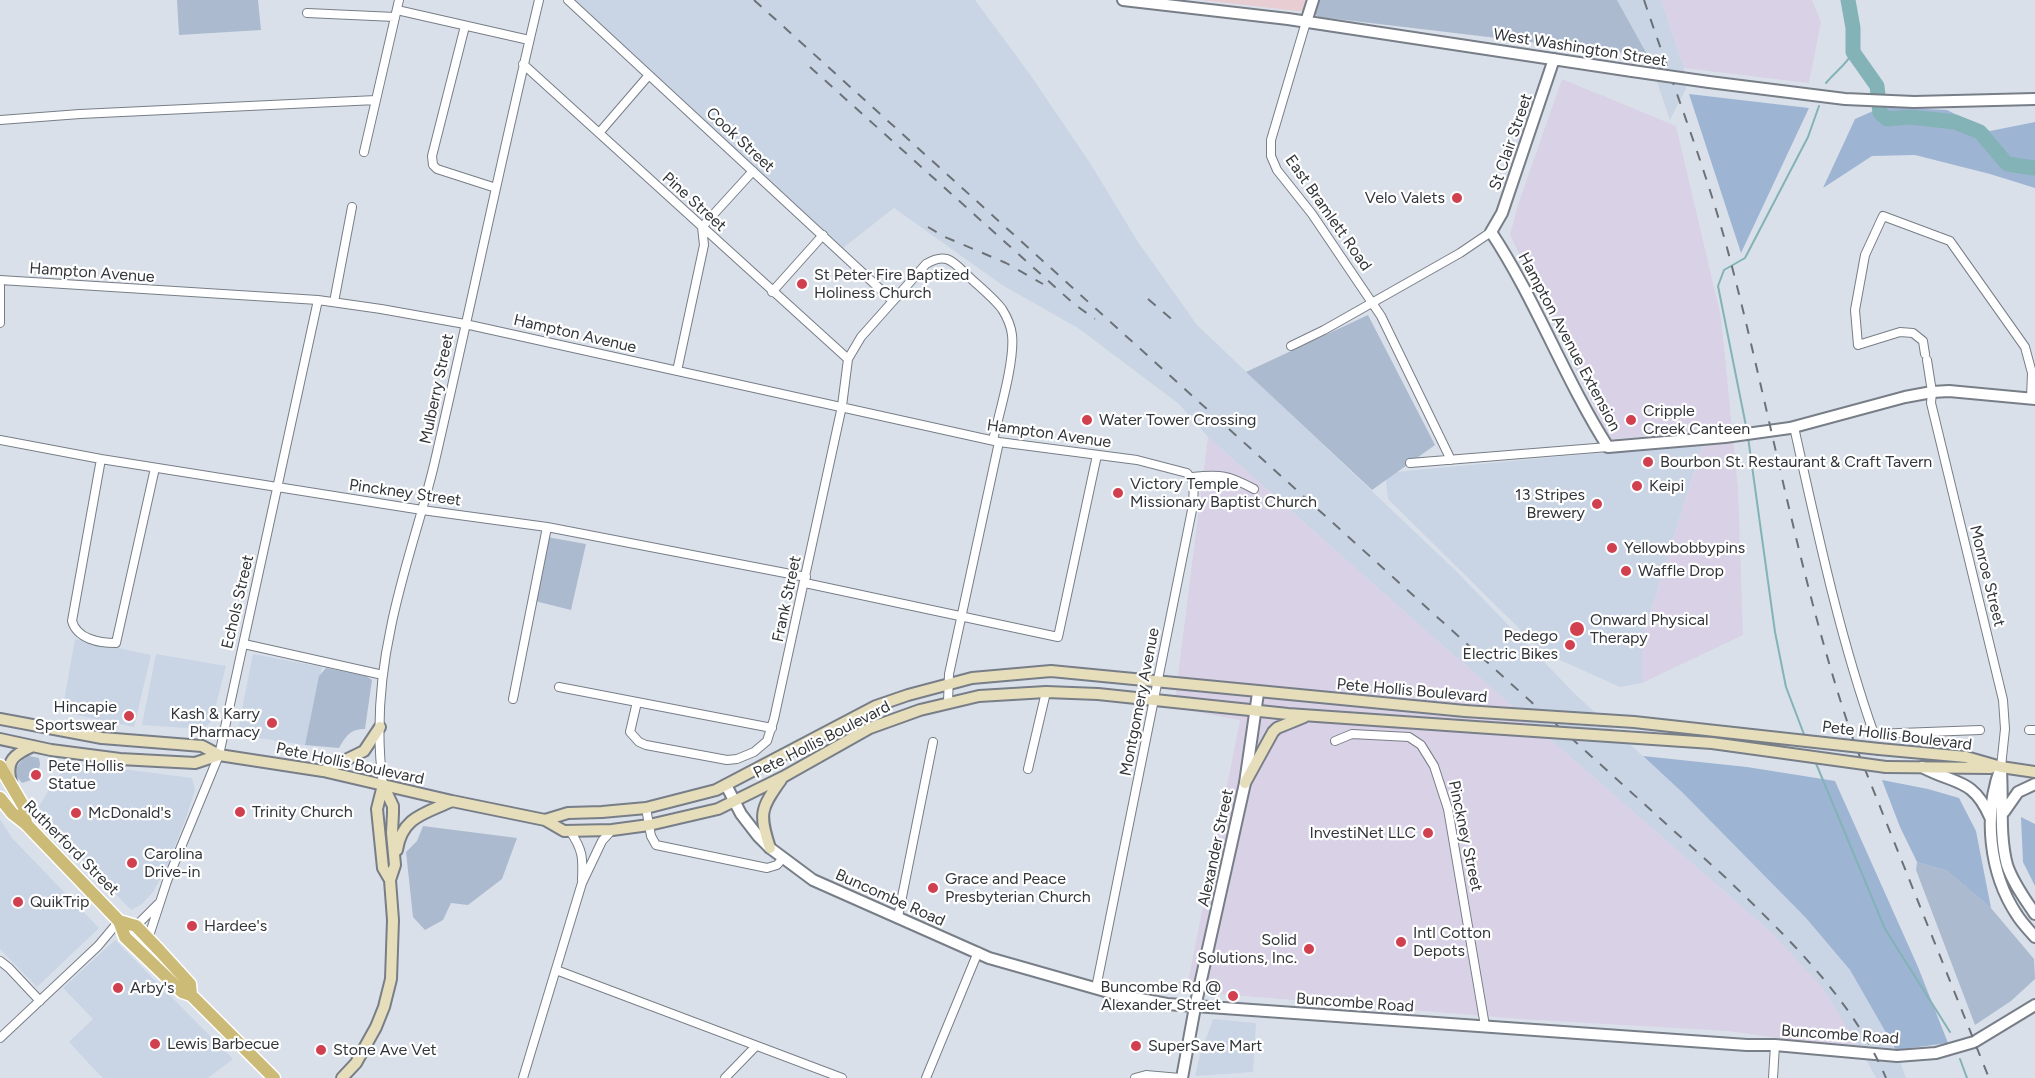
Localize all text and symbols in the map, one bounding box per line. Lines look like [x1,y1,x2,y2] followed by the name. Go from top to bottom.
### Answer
[1492,25,1668,71] street label: West Washington Street
[1485,91,1537,193] street label: St Clair Street
[702,103,778,177] street label: Cook Street
[1281,151,1375,275] street label: East Bramlett Road
[658,168,730,236] street label: Pine Street
[1365,188,1445,208] place label: Velo Valets
[1450,191,1464,205] marker: Velo Valets
[1514,249,1624,435] street label: Hampton Avenue Extension
[29,259,155,287] street label: Hampton Avenue
[814,265,969,303] place label: St Peter Fire Baptized Holiness Church
[795,277,809,291] marker: St Peter Fire Baptized Holiness Church
[512,311,638,357] street label: Hampton Avenue
[416,332,458,446] street label: Mulberry Street
[1643,401,1750,439] place label: Cripple Creek Canteen
[1099,410,1257,430] place label: Water Tower Crossing
[1080,413,1094,427] marker: Water Tower Crossing
[1624,413,1638,427] marker: Cripple Creek Canteen
[986,416,1112,452] street label: Hampton Avenue
[1660,452,1932,472] place label: Bourbon St. Restaurant & Craft Tavern
[1641,455,1655,469] marker: Bourbon St. Restaurant & Craft Tavern
[1130,474,1317,512] place label: Victory Temple Missionary Baptist Church
[348,476,462,510] street label: Pinckney Street
[1649,476,1684,496] place label: Keipi
[1630,479,1644,493] marker: Keipi
[1515,485,1585,523] place label: 13 Stripes Brewery
[1111,486,1125,500] marker: Victory Temple Missionary Baptist Church
[1590,497,1604,511] marker: 13 Stripes Brewery
[1965,523,2009,629] street label: Monroe Street
[1624,538,1745,558] place label: Yellowbobbypins
[1605,541,1619,555] marker: Yellowbobbypins
[218,553,258,651] street label: Echols Street
[769,554,805,644] street label: Frank Street
[1638,561,1724,581] place label: Waffle Drop
[1619,564,1633,578] marker: Waffle Drop
[1590,610,1708,648] place label: Onward Physical Therapy
[1568,620,1586,638] marker: Onward Physical Therapy
[1116,626,1164,778] street label: Montgomery Avenue
[1463,626,1558,664] place label: Pedego Electric Bikes
[1563,638,1577,652] marker: Pedego Electric Bikes
[1336,675,1488,707] street label: Pete Hollis Boulevard
[35,697,117,735] place label: Hincapie Sportswear
[750,697,894,783] street label: Pete Hollis Boulevard
[171,704,260,742] place label: Kash & Karry Pharmacy
[122,709,136,723] marker: Hincapie Sportswear
[265,716,279,730] marker: Kash & Karry Pharmacy
[1821,717,1973,755] street label: Pete Hollis Boulevard
[274,739,426,789] street label: Pete Hollis Boulevard
[48,756,124,794] place label: Pete Hollis Statue
[29,768,43,782] marker: Pete Hollis Statue
[1444,779,1486,893] street label: Pinckney Street
[1194,787,1238,909] street label: Alexander Street
[19,796,123,900] street label: Rutherford Street
[252,802,353,822] place label: Trinity Church
[88,803,171,823] place label: McDonald's
[233,805,247,819] marker: Trinity Church
[69,806,83,820] marker: McDonald's
[1309,823,1416,843] place label: InvestiNet LLC
[1421,826,1435,840] marker: InvestiNet LLC
[144,844,203,882] place label: Carolina Drive-in
[125,856,139,870] marker: Carolina Drive-in
[832,865,948,931] street label: Buncombe Road
[945,869,1091,907] place label: Grace and Peace Presbyterian Church
[926,881,940,895] marker: Grace and Peace Presbyterian Church
[30,892,90,912] place label: QuikTrip
[11,895,25,909] marker: QuikTrip
[204,916,267,936] place label: Hardee's
[185,919,199,933] marker: Hardee's
[1413,923,1491,961] place label: Intl Cotton Depots
[1197,930,1297,968] place label: Solid Solutions, Inc.
[1394,935,1408,949] marker: Intl Cotton Depots
[1302,942,1316,956] marker: Solid Solutions, Inc.
[1101,977,1221,1015] place label: Buncombe Rd @ Alexander Street
[130,978,174,998] place label: Arby's
[111,981,125,995] marker: Arby's
[1226,989,1240,1003] marker: Buncombe Rd @ Alexander Street
[1295,989,1415,1017] street label: Buncombe Road
[1780,1021,1900,1049] street label: Buncombe Road
[167,1034,279,1054] place label: Lewis Barbecue
[1148,1036,1262,1056] place label: SuperSave Mart
[148,1037,162,1051] marker: Lewis Barbecue
[1129,1039,1143,1053] marker: SuperSave Mart
[333,1040,436,1060] place label: Stone Ave Vet
[314,1043,328,1057] marker: Stone Ave Vet

